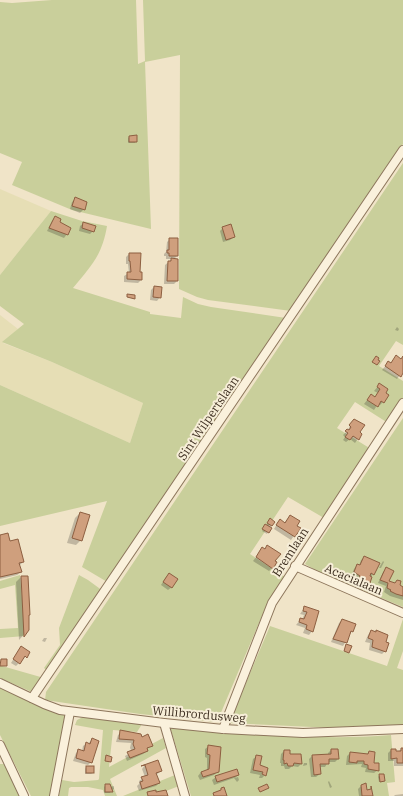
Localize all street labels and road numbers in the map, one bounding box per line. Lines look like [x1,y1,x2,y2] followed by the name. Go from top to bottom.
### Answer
[174,373,242,463] street label: Sint Wilpertslaan
[269,524,312,579] street label: Bremlaan
[323,560,386,598] street label: Acacialaan
[152,702,247,726] street label: Willibrordusweg

